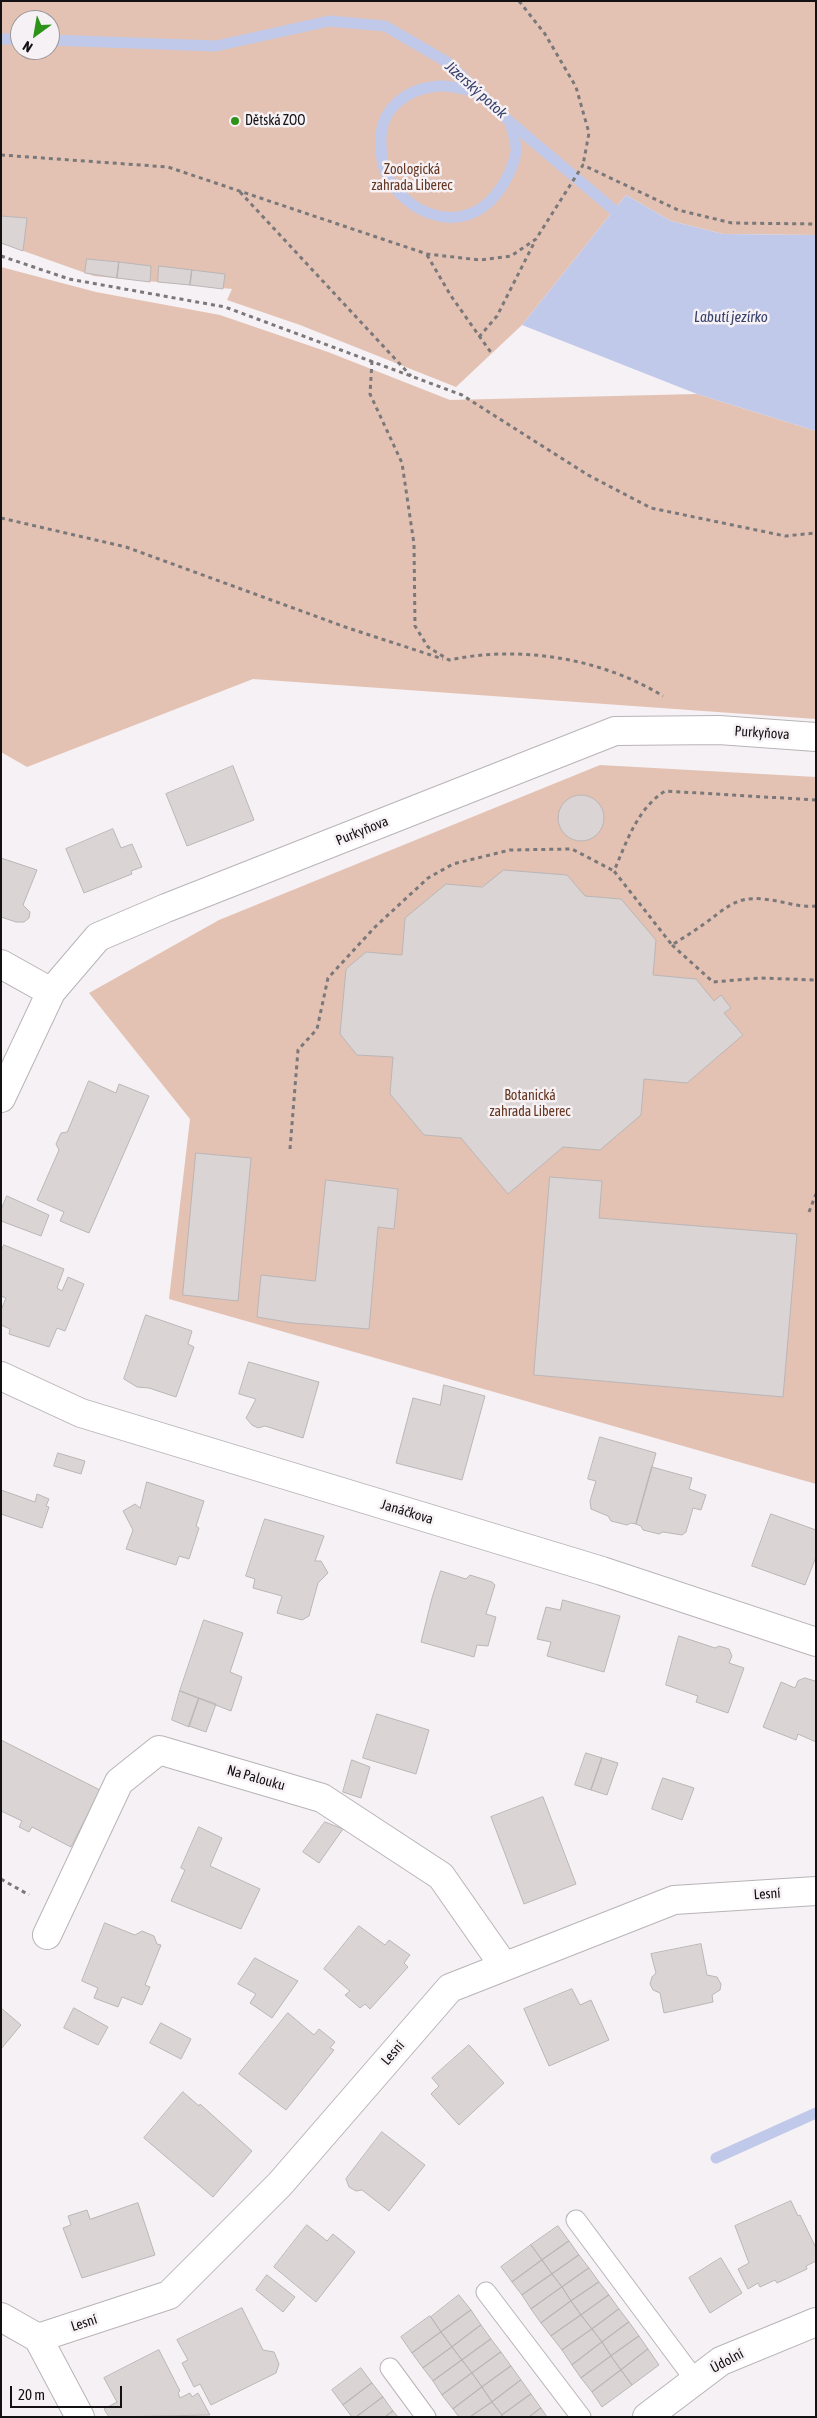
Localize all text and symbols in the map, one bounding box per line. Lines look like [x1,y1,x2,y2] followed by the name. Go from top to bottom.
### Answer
[10,10,60,60] north arrow
[20,38,35,56] text: N
[441,58,511,122] water label: Jizerský potok
[245,113,305,129] place label: Dětská ZOO
[229,115,241,127] marker: Dětská ZOO
[372,162,452,194] park label: Zoologická zahrada Liberec
[694,308,768,326] water label: Labutí jezírko
[734,723,790,743] street label: Purkyňova
[333,813,391,849] street label: Purkyňova
[490,1088,570,1120] park label: Botanická zahrada Liberec
[379,1496,435,1528] street label: Janáčkova
[225,1762,287,1794] street label: Na Palouku
[753,1885,781,1903] street label: Lesní
[378,2037,408,2069] street label: Lesní
[69,2311,99,2335] street label: Lesní
[708,2345,746,2377] street label: Údolní
[12,2376,125,2408] scale bar
[18,2386,45,2403] text: 20 m

